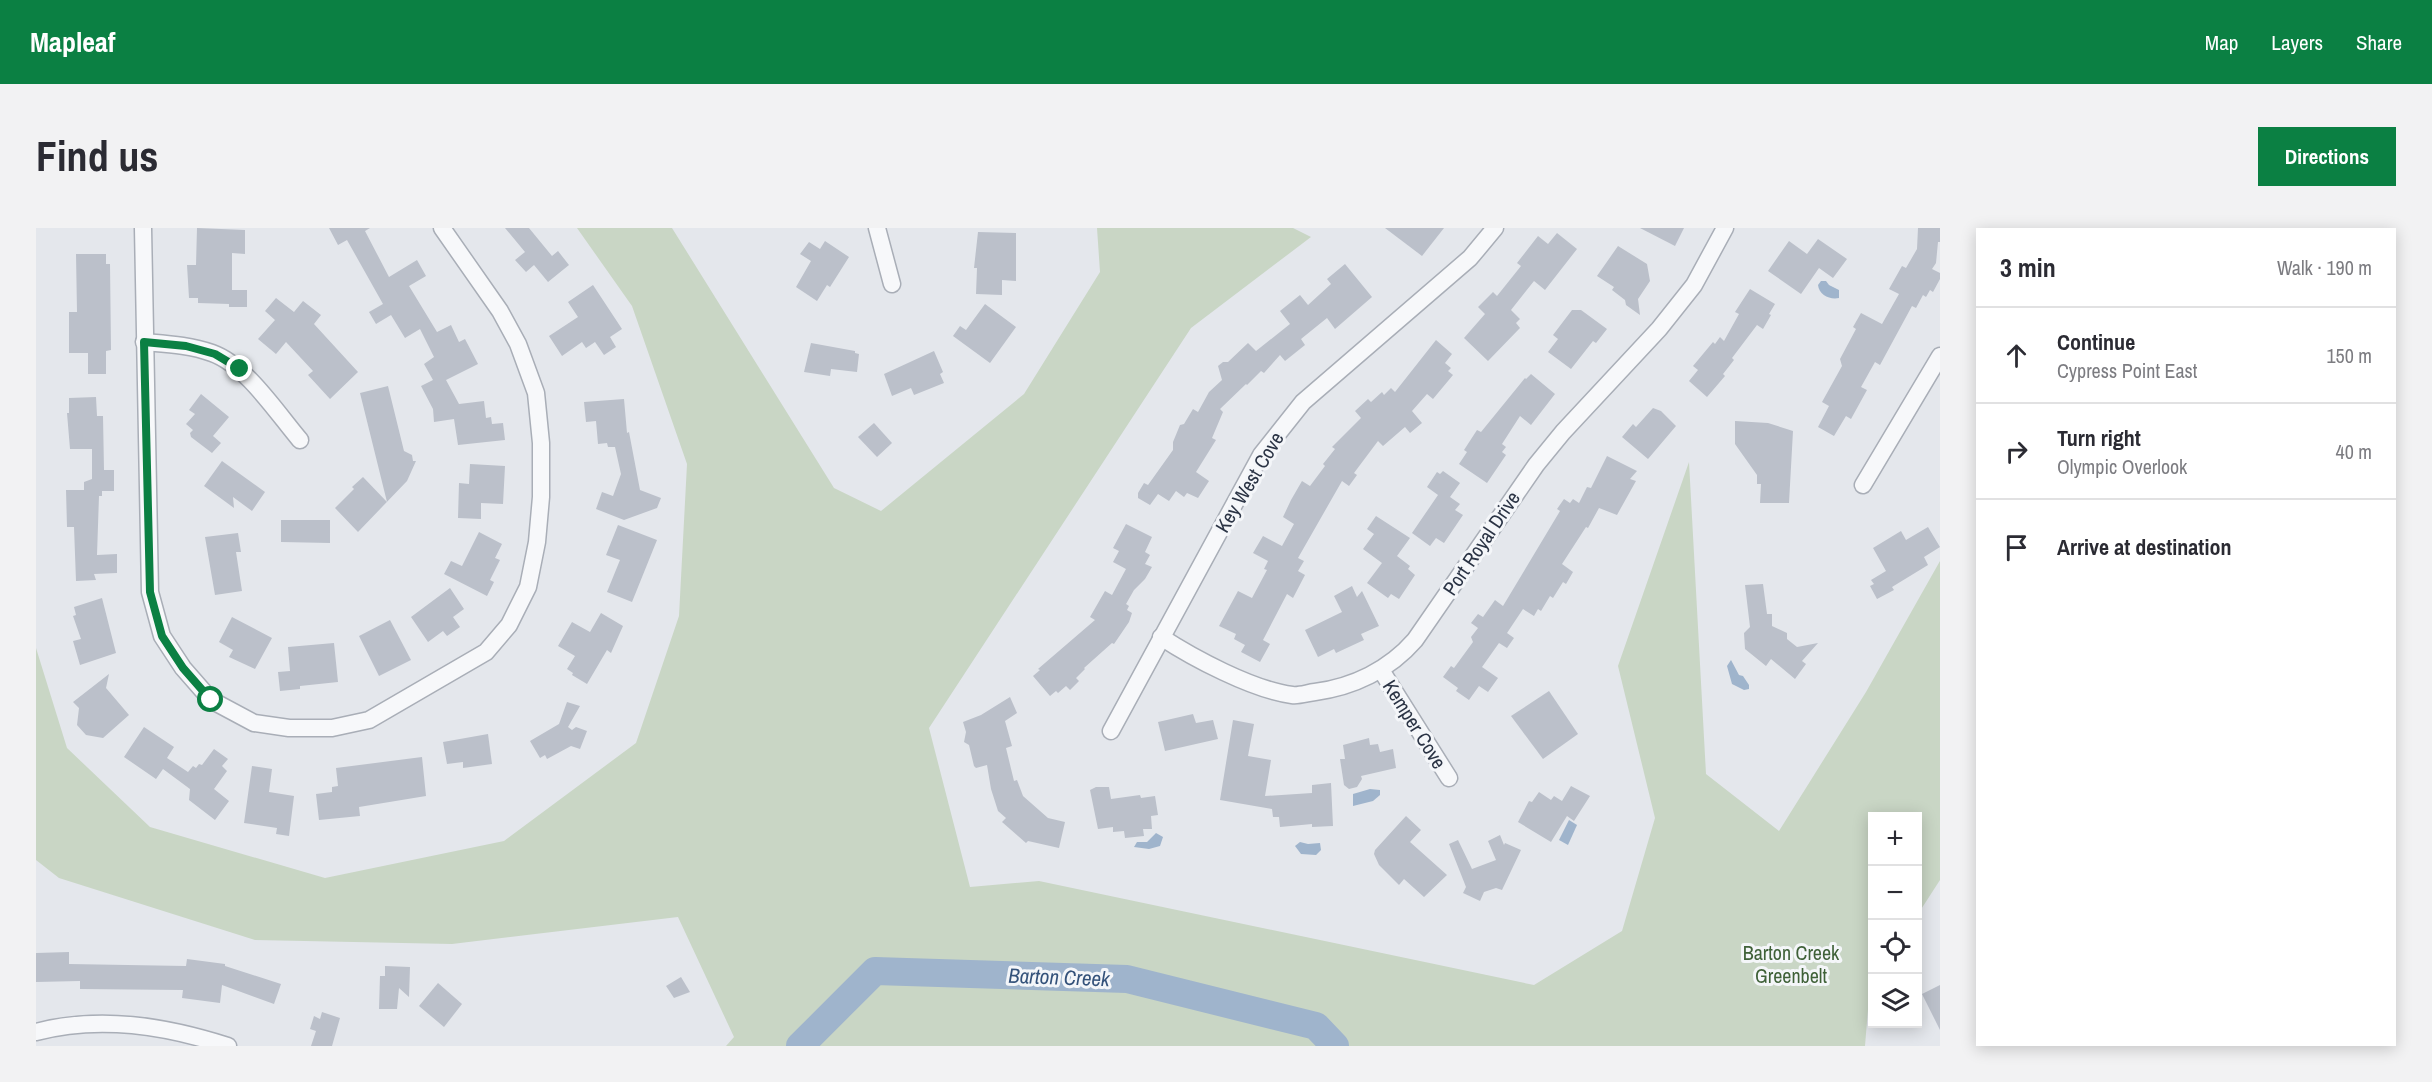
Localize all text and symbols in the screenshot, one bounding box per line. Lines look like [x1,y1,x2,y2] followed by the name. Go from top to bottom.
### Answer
[30,23,115,61] text: Mapleaf
[2205,28,2238,57] text: Map
[2271,28,2323,57] text: Layers
[2356,28,2402,57] text: Share
[2258,127,2396,186] button: Directions
[36,128,158,184] text: Find us
[2000,250,2056,285] text: 3 min
[2277,254,2372,281] text: Walk · 190 m
[2057,327,2135,357] text: Continue
[2000,339,2033,372] icon: ahead
[2326,342,2372,369] text: 150 m
[226,355,252,381] route end
[2057,357,2197,384] text: Cypress Point East
[2057,423,2141,453] text: Turn right
[1208,427,1290,537] street label: Key West Cove
[2000,435,2033,468] icon: right
[2336,438,2372,465] text: 40 m
[2057,453,2187,480] text: Olympic Overlook
[1436,486,1526,600] street label: Port Royal Drive
[2000,531,2033,564] icon: arrive
[2057,532,2231,562] text: Arrive at destination
[1377,674,1453,774] street label: Kemper Cove
[197,686,223,712] route start
[1868,812,1922,1028] map controls
[1868,812,1922,866] button: +
[1868,866,1922,920] button: −
[1868,920,1922,974] button: locate
[1743,939,1840,989] park label: Barton Creek Greenbelt
[1008,961,1112,993] water label: Barton Creek
[1868,974,1922,1028] button: layers

